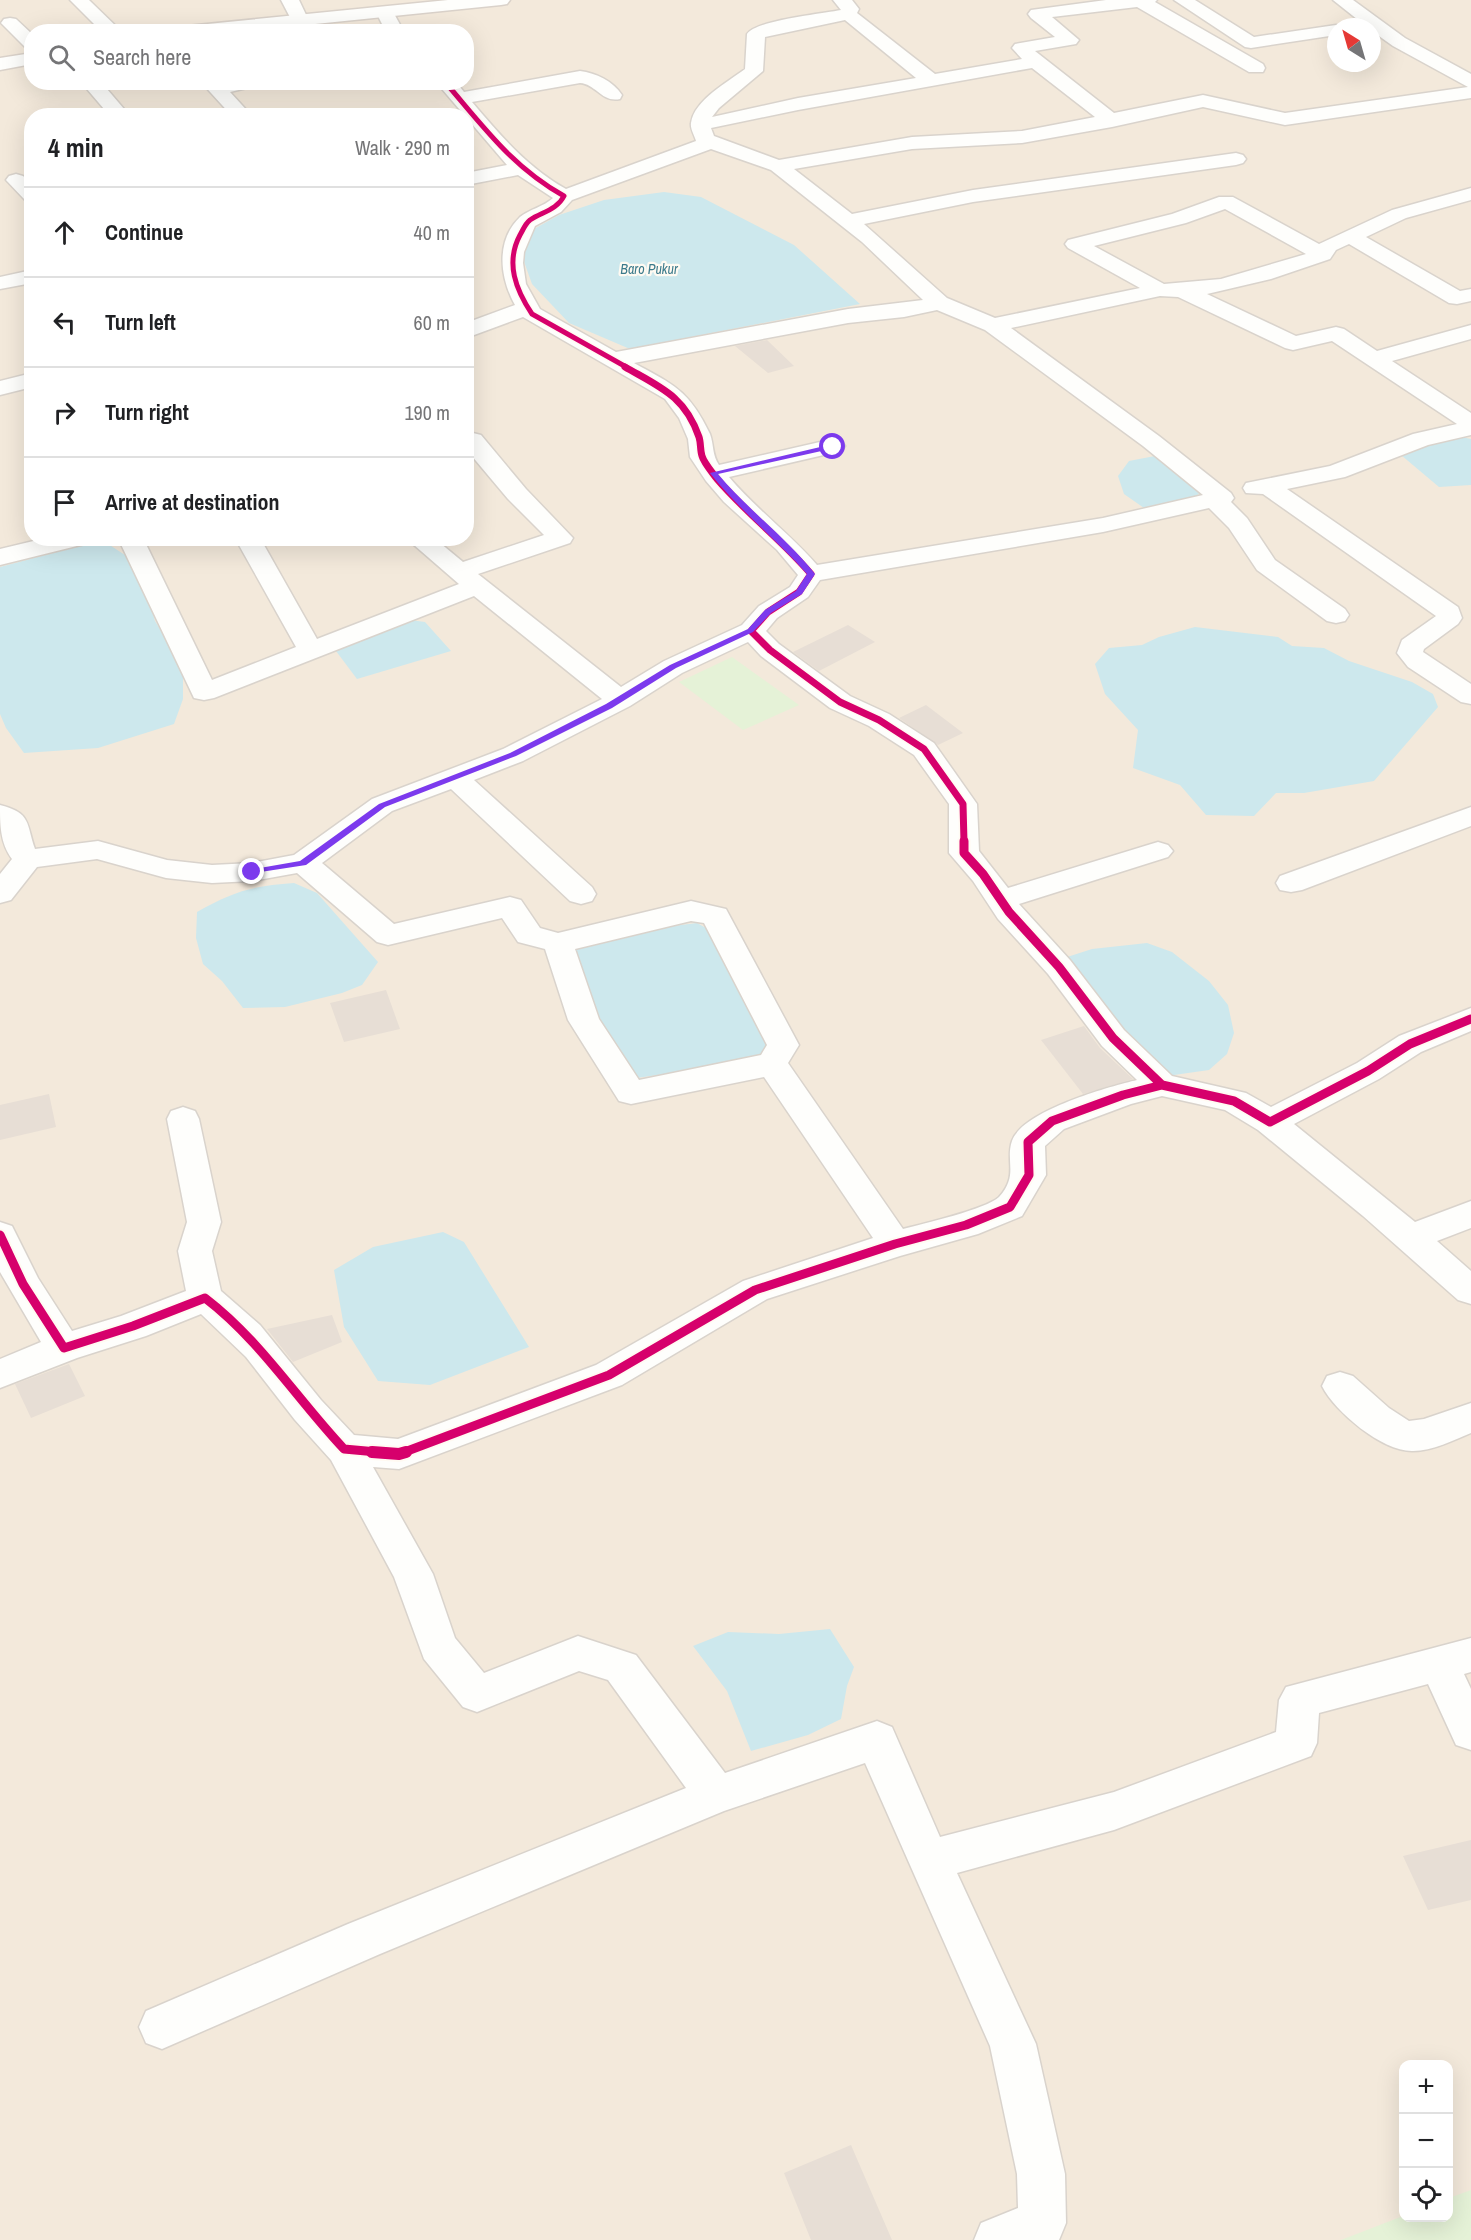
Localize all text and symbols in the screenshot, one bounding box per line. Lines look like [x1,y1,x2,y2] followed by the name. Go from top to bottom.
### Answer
[1327,18,1381,72] north arrow
[24,24,474,90] search box
[45,41,78,74] icon: search
[93,42,191,72] text: Search here
[48,130,104,165] text: 4 min
[355,134,450,161] text: Walk · 290 m
[48,216,81,249] icon: ahead
[105,217,183,247] text: Continue
[414,219,450,246] text: 40 m
[620,260,679,278] water label: Baro Pukur
[48,306,81,339] icon: left
[105,307,176,337] text: Turn left
[414,309,450,336] text: 60 m
[48,396,81,429] icon: right
[105,397,189,427] text: Turn right
[404,399,450,426] text: 190 m
[819,433,845,459] route start
[48,486,81,519] icon: arrive
[105,487,279,517] text: Arrive at destination
[238,858,264,884] route end
[1399,2060,1453,2222] map controls
[1399,2060,1453,2114] button: +
[1399,2114,1453,2168] button: −
[1399,2168,1453,2222] button: locate

